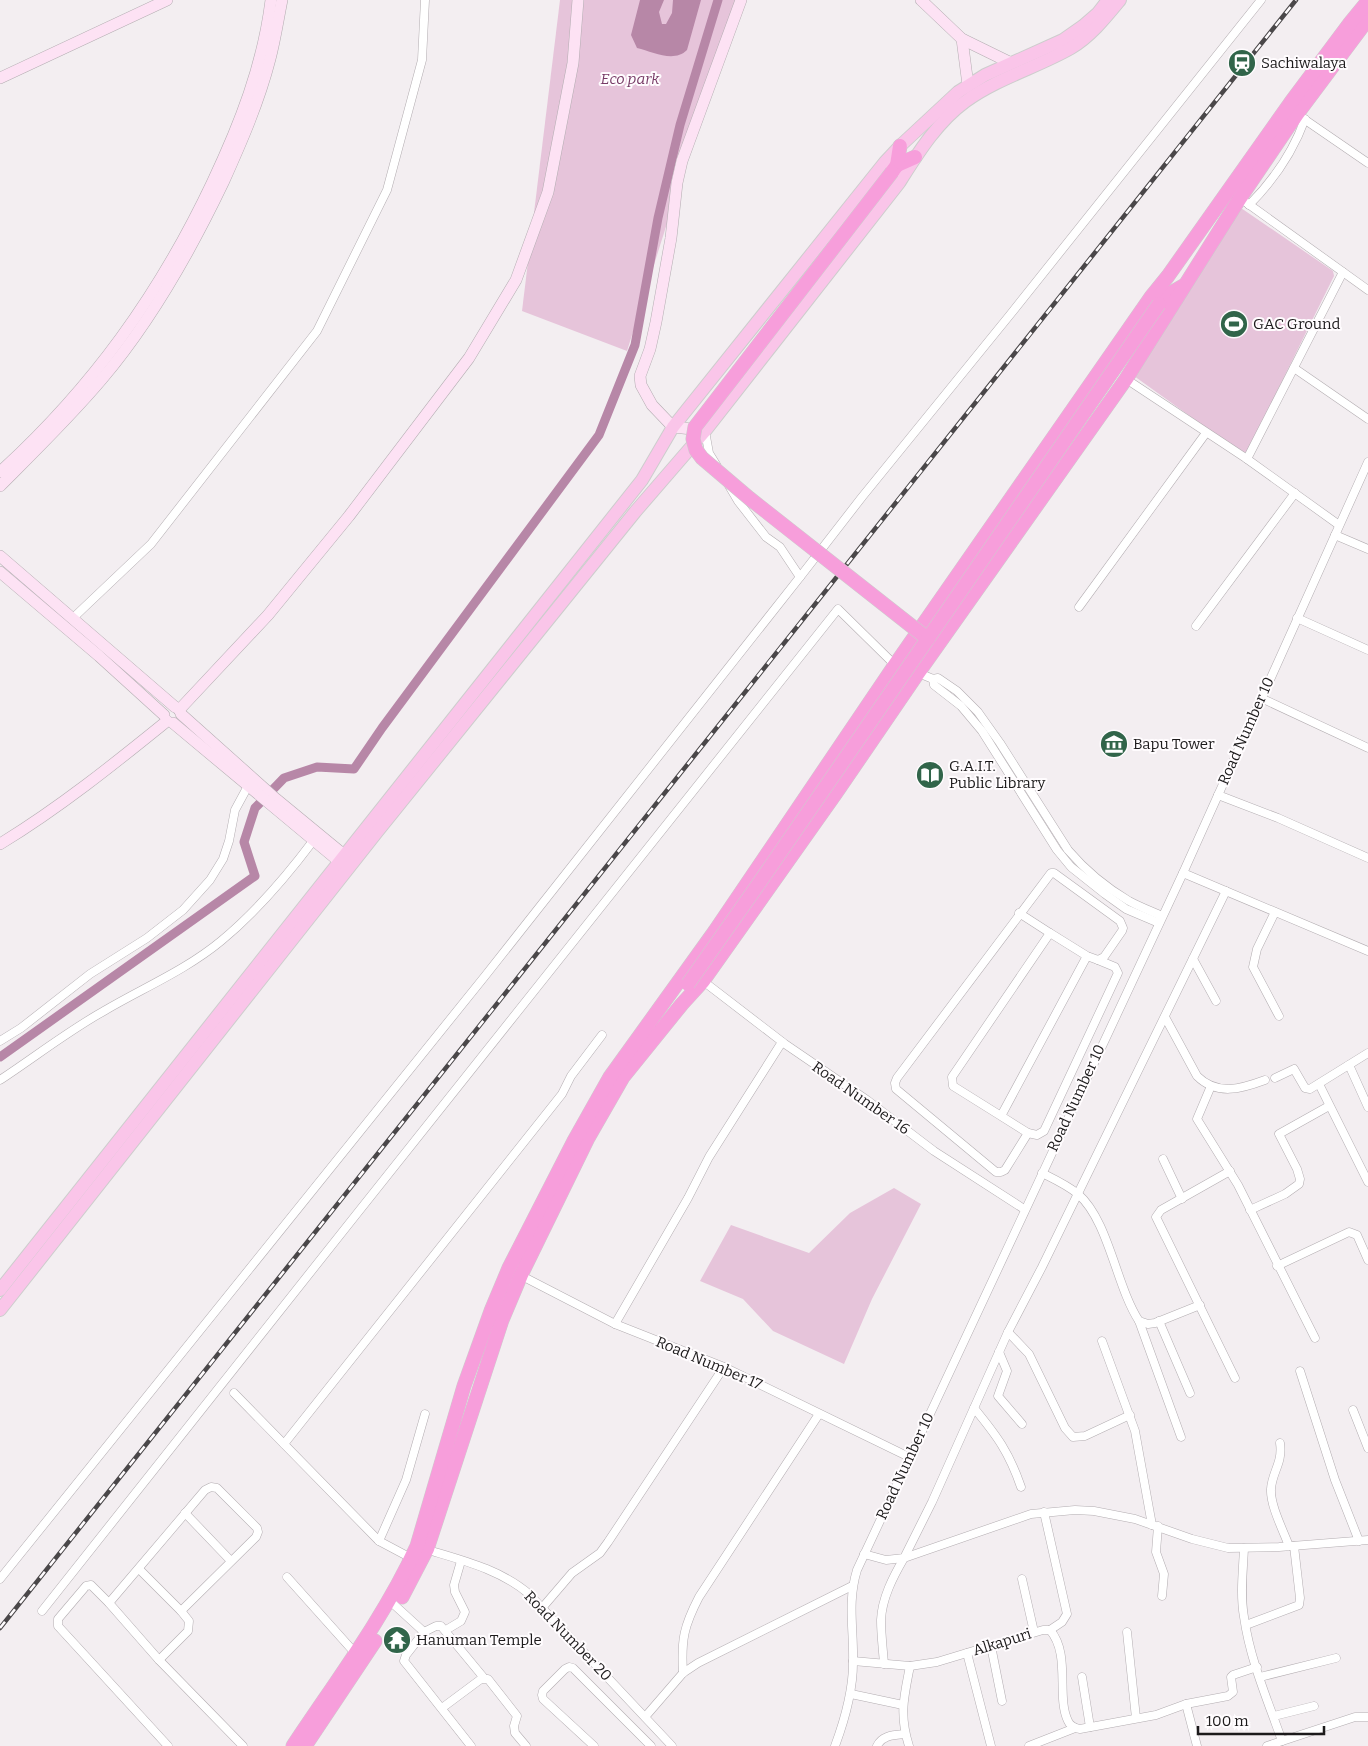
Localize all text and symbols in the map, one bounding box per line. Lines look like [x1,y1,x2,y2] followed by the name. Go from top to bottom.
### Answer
[1227,48,1257,78] station icon: Sachiwalaya
[1261,54,1346,72] place label: Sachiwalaya
[601,70,660,88] park label: Eco park
[1219,309,1249,339] sports icon: GAC Ground
[1253,315,1341,333] place label: GAC Ground
[1214,674,1278,788] street label: Road Number 10
[1099,729,1129,759] museum icon: Bapu Tower
[1133,735,1215,753] place label: Bapu Tower
[949,757,1046,792] place label: G.A.I.T. Public Library
[915,760,945,790] library icon: G.A.I.T. Public Library
[1043,1042,1109,1154] street label: Road Number 10
[809,1058,913,1139] street label: Road Number 16
[653,1332,765,1394] street label: Road Number 17
[872,1410,938,1522] street label: Road Number 10
[521,1587,615,1685] street label: Road Number 20
[971,1624,1034,1659] street label: Alkapuri
[382,1625,412,1655] temple icon: Hanuman Temple
[416,1631,542,1649] place label: Hanuman Temple
[1198,1704,1324,1736] scale bar
[1206,1712,1249,1730] text: 100 m

